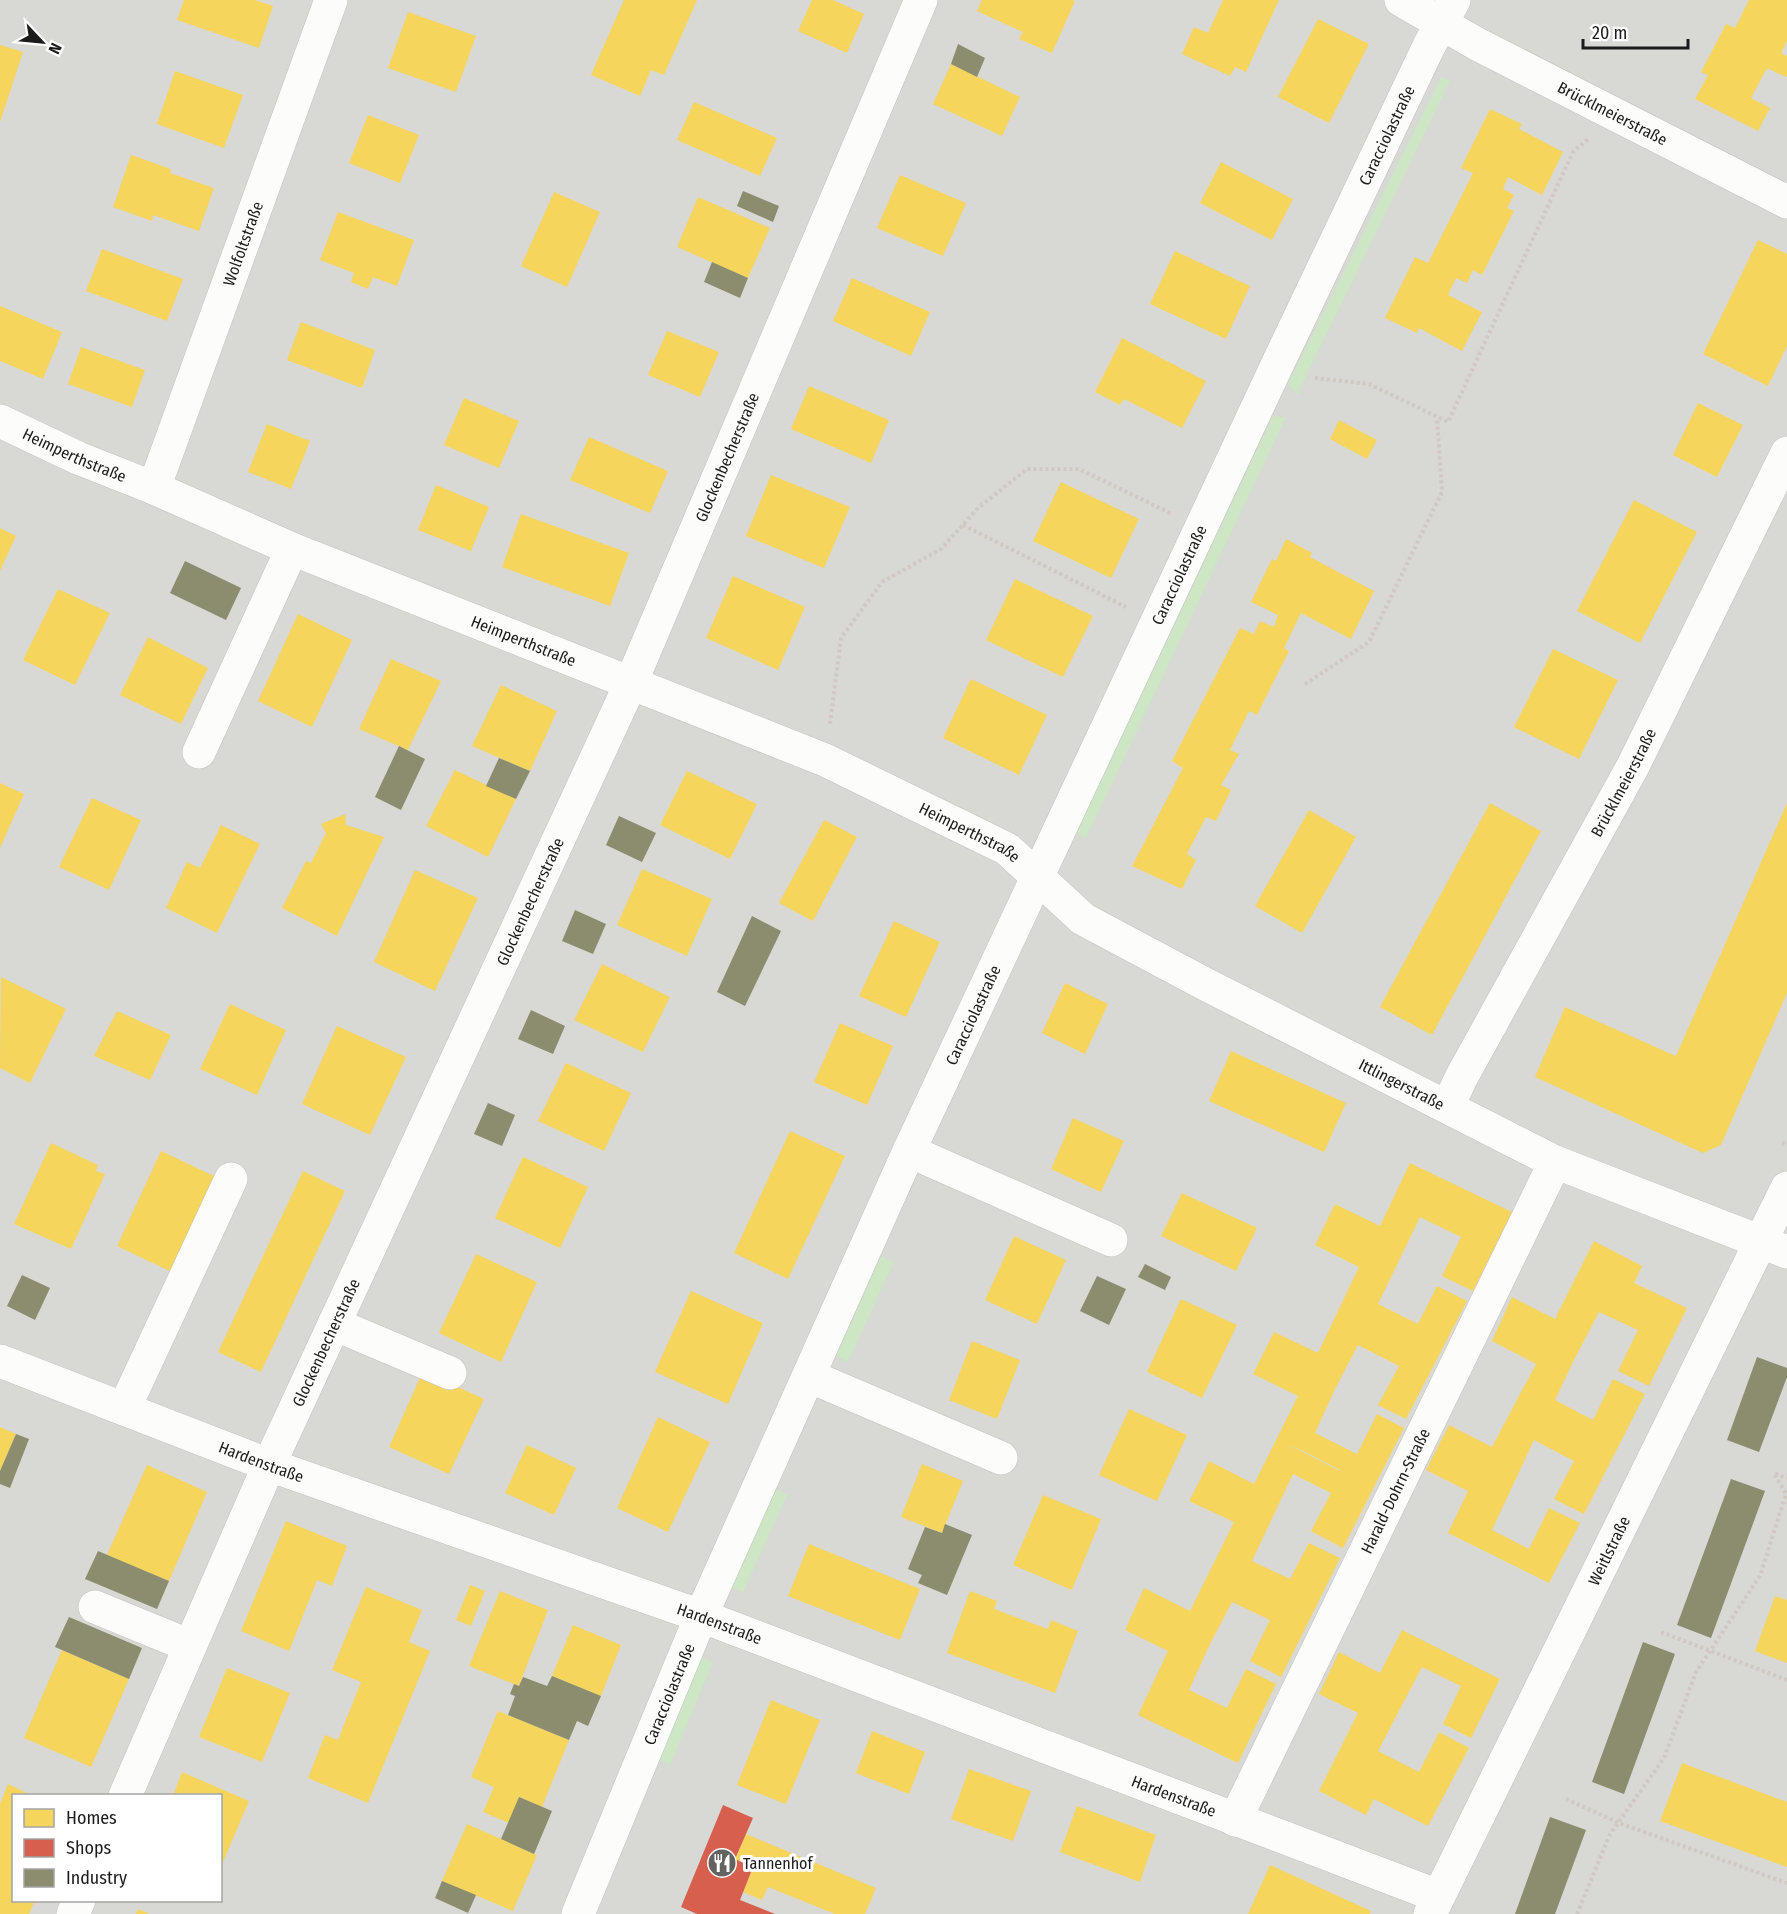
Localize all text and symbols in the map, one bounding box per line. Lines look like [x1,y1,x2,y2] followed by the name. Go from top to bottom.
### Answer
[12,12,72,72] north arrow
[1583,12,1688,50] scale bar
[1592,22,1627,44] text: 20 m
[44,40,66,57] text: N
[1554,78,1670,149] street label: Brücklmeierstraße
[1355,83,1419,188] street label: Caracciolastraße
[219,199,267,289] street label: Wolfoltstraße
[691,390,763,525] street label: Glockenbecherstraße
[20,424,129,486] street label: Heimperthstraße
[1148,522,1211,628] street label: Caracciolastraße
[468,612,579,670] street label: Heimperthstraße
[1587,725,1660,840] street label: Brücklmeierstraße
[916,799,1024,866] street label: Heimperthstraße
[493,835,568,969] street label: Glockenbecherstraße
[942,962,1005,1068] street label: Caracciolastraße
[1356,1055,1447,1114] street label: Ittlingerstraße
[288,1276,364,1410] street label: Glockenbecherstraße
[1357,1425,1434,1557] street label: Harald-Dohrn-Straße
[216,1438,306,1486] street label: Hardenstraße
[1584,1513,1634,1588] street label: Weitlstraße
[674,1599,765,1648] street label: Hardenstraße
[640,1641,699,1748] street label: Caracciolastraße
[1129,1771,1219,1821] street label: Hardenstraße
[12,1794,222,1902] legend
[66,1807,117,1829] text: Homes
[66,1837,111,1859] text: Shops
[706,1847,738,1879] restaurant icon: Tannenhof
[743,1854,813,1873] place label: Tannenhof
[66,1867,127,1889] text: Industry

